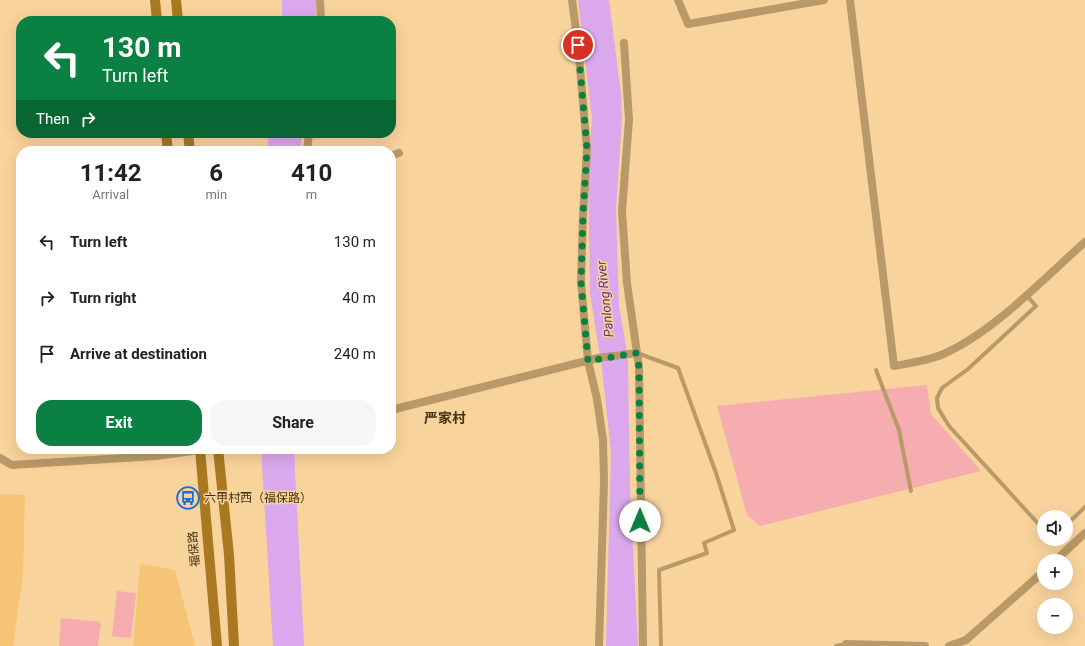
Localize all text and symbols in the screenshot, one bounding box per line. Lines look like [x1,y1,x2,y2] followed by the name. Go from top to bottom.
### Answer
[561,28,595,62] pin
[102,31,181,64] text: 130 m
[36,32,88,84] icon: left
[567,34,589,56] icon: arrive
[102,65,168,86] text: Turn left
[77,108,99,130] icon: right
[36,110,69,128] text: Then
[80,159,142,187] text: 11:42
[209,159,223,187] text: 6
[291,159,332,187] text: 410
[92,187,129,202] text: Arrival
[205,187,227,202] text: min
[306,187,317,202] text: m
[36,231,58,253] icon: left
[70,233,127,251] text: Turn left
[334,233,376,251] text: 130 m
[593,259,616,338] water label: Panlong River
[36,287,58,309] icon: right
[70,289,136,307] text: Turn right
[342,289,376,307] text: 40 m
[36,343,58,365] icon: arrive
[70,345,207,363] text: Arrive at destination
[334,345,376,363] text: 240 m
[36,400,202,446] button: Exit
[210,400,376,446] button: Share
[424,410,466,426] district label: 严家村
[175,485,201,511] bus stop icon: 六甲村西（福保路）
[204,491,312,505] place label: 六甲村西（福保路）
[619,500,661,542] position arrow
[1037,510,1073,634] map controls
[1037,510,1073,546] button: sound
[185,530,203,568] street label: 福保路
[1037,554,1073,590] button: +
[1037,598,1073,634] button: −

